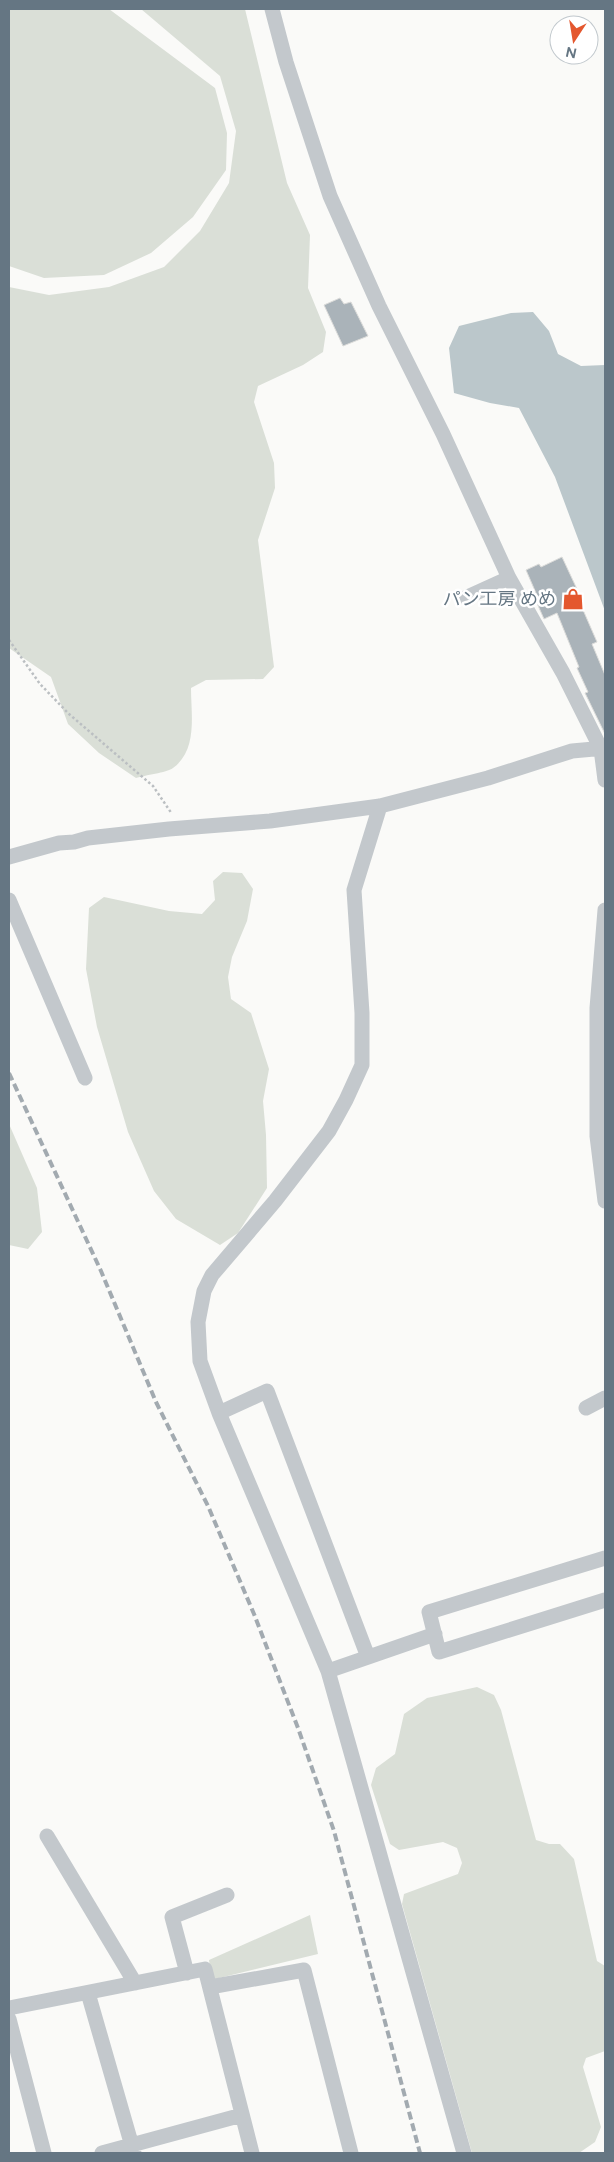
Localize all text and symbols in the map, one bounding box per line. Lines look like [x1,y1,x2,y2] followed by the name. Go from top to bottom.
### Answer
[549,15,599,65] north arrow
[564,43,578,62] text: N
[560,586,586,612] shop icon: パン工房 めめ
[443,588,556,610] place label: パン工房 めめ

